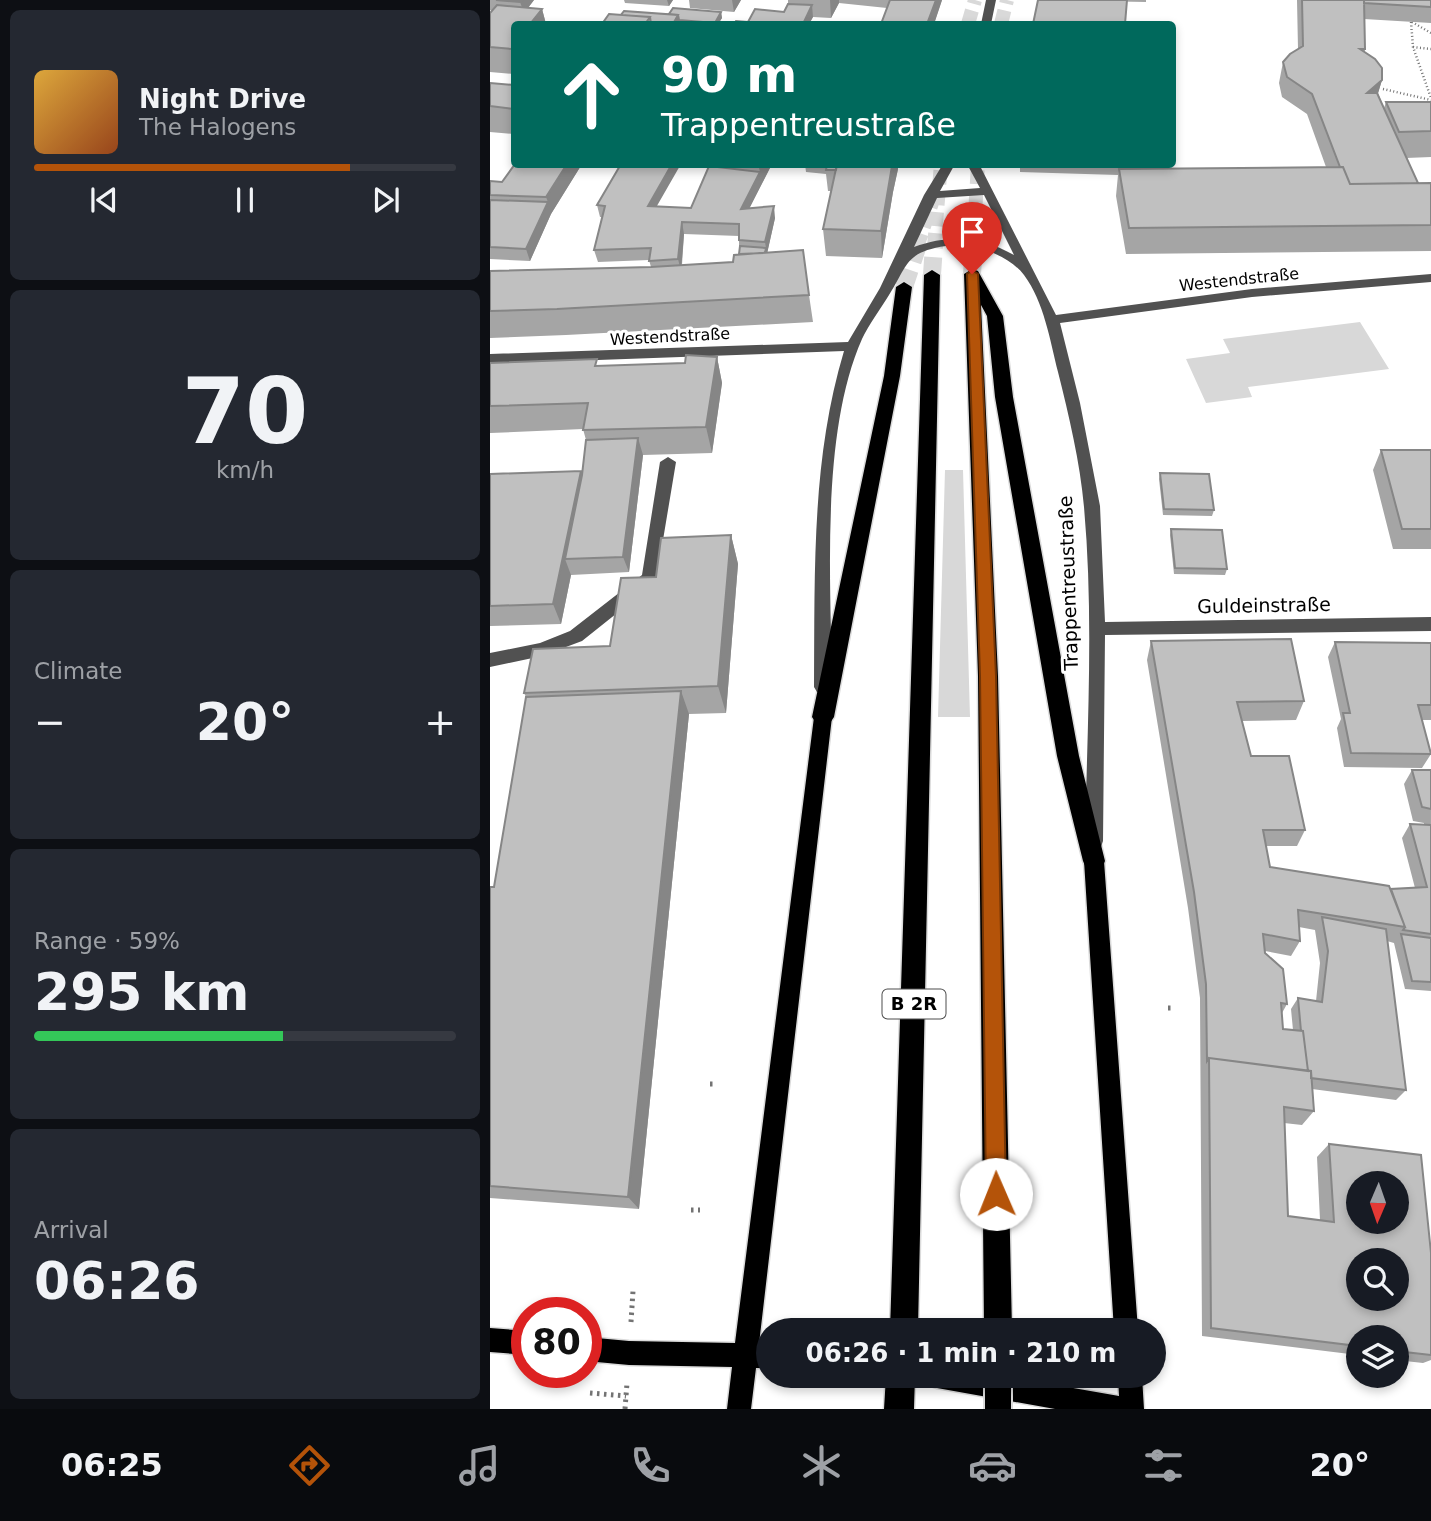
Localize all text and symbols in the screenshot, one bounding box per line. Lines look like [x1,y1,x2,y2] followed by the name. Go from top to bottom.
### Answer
[661,47,797,104] text: 90 m
[546,49,637,140] icon: ahead
[139,84,306,114] text: Night Drive
[661,106,956,144] text: Trappentreustraße
[139,114,296,140] text: The Halogens
[85,181,123,219] icon: previous
[226,181,264,219] icon: pause
[367,181,405,219] icon: next
[942,202,1002,274] pin
[953,213,991,251] icon: arrive
[1178,264,1300,295] street label: Westendstraße
[609,324,731,349] street label: Westendstraße
[182,359,308,464] text: 70
[216,457,274,483] text: km/h
[1054,495,1082,672] street label: Trappentreustraße
[1197,593,1331,617] street label: Guldeinstraße
[34,658,123,684] text: Climate
[196,692,294,752] text: 20°
[34,700,66,744] text: −
[424,700,456,744] text: +
[34,928,180,954] text: Range · 59%
[34,962,249,1022] text: 295 km
[882,989,946,1018] road number: B 2R
[959,1157,1033,1231] position arrow
[1346,1171,1409,1234] north arrow
[1346,1171,1409,1388] map controls
[34,1217,109,1243] text: Arrival
[1346,1248,1409,1311] button: search
[34,1251,200,1311] text: 06:26
[511,1297,602,1388] speed limit sign: 80
[1346,1325,1409,1388] button: layers
[806,1338,1116,1368] text: 06:26 · 1 min · 210 m
[285,1441,334,1490] icon: directions
[455,1441,504,1490] icon: music
[626,1441,675,1490] icon: phone
[797,1441,846,1490] icon: climate
[968,1441,1017,1490] icon: car
[1139,1441,1188,1490] icon: filters
[61,1446,163,1484] text: 06:25
[1309,1446,1370,1484] text: 20°

